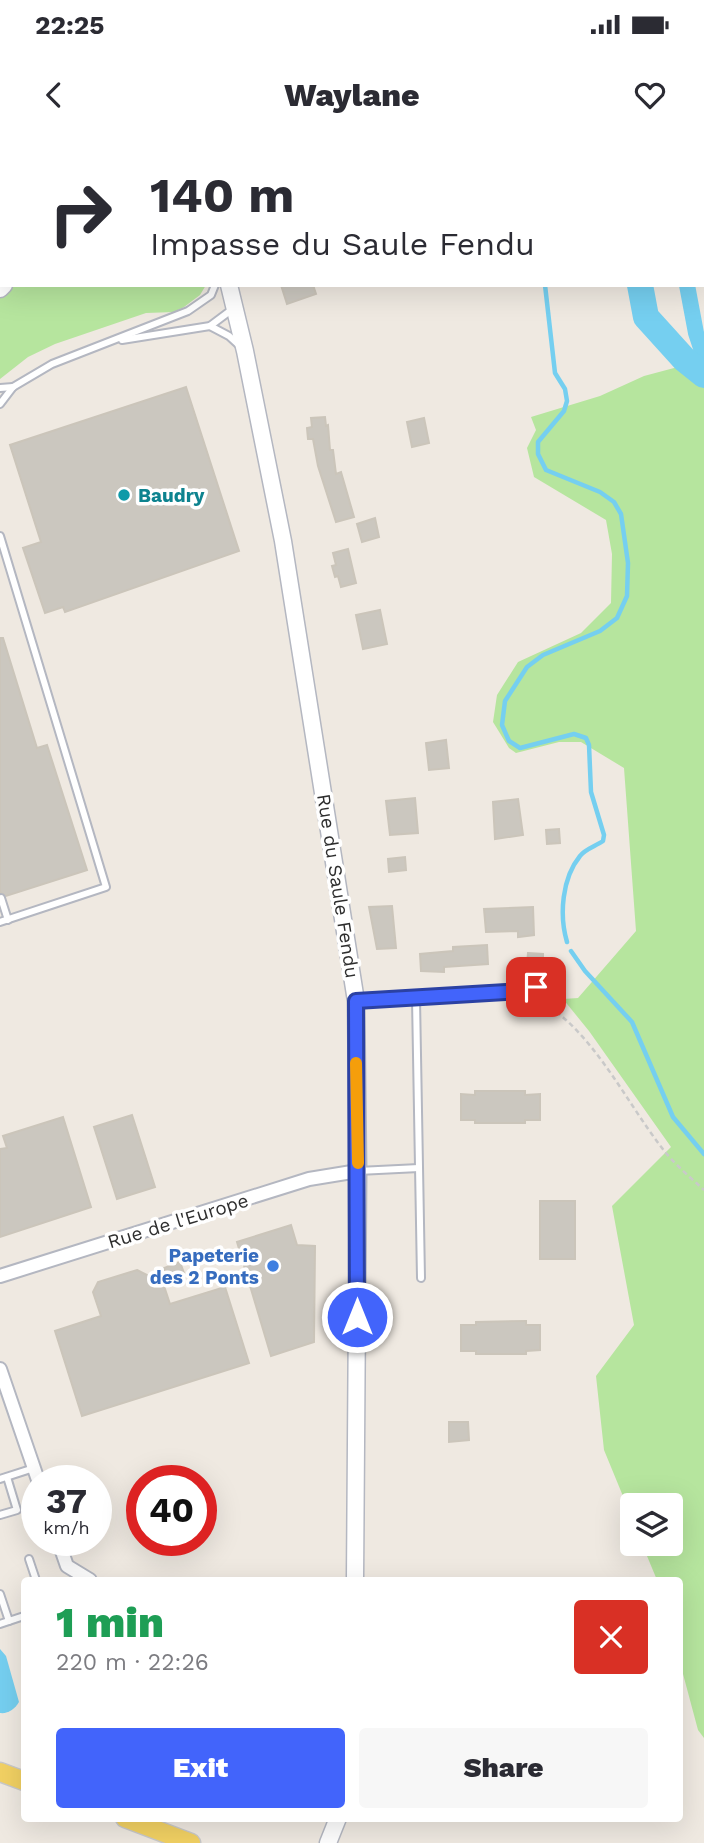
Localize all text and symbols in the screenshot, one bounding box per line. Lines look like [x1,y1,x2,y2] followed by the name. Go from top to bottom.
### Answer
[35,10,105,40] text: 22:25
[35,76,73,114] icon: back
[284,76,420,114] text: Waylane
[631,76,669,114] icon: heart
[150,166,294,224] text: 140 m
[35,168,126,259] icon: right
[150,225,535,263] text: Impasse du Saule Fendu
[138,484,205,507] place label: Baudry
[116,487,132,503] marker: Baudry
[312,792,364,980] street label: Rue du Saule Fendu
[506,957,566,1017] pin
[517,968,555,1006] icon: arrive
[105,1189,251,1253] street label: Rue de l'Europe
[150,1244,259,1289] place label: Papeterie des 2 Ponts
[265,1258,281,1274] marker: Papeterie des 2 Ponts
[320,1280,394,1354] position arrow
[126,1465,217,1556] speed limit sign: 40
[46,1480,87,1522] text: 37
[620,1493,683,1556] map controls
[620,1493,683,1556] button: layers
[43,1517,90,1538] text: km/h
[56,1598,164,1647] text: 1 min
[574,1600,648,1674] button: close
[56,1649,209,1676] text: 220 m · 22:26
[56,1728,345,1808] button: Exit
[359,1728,648,1808] button: Share

